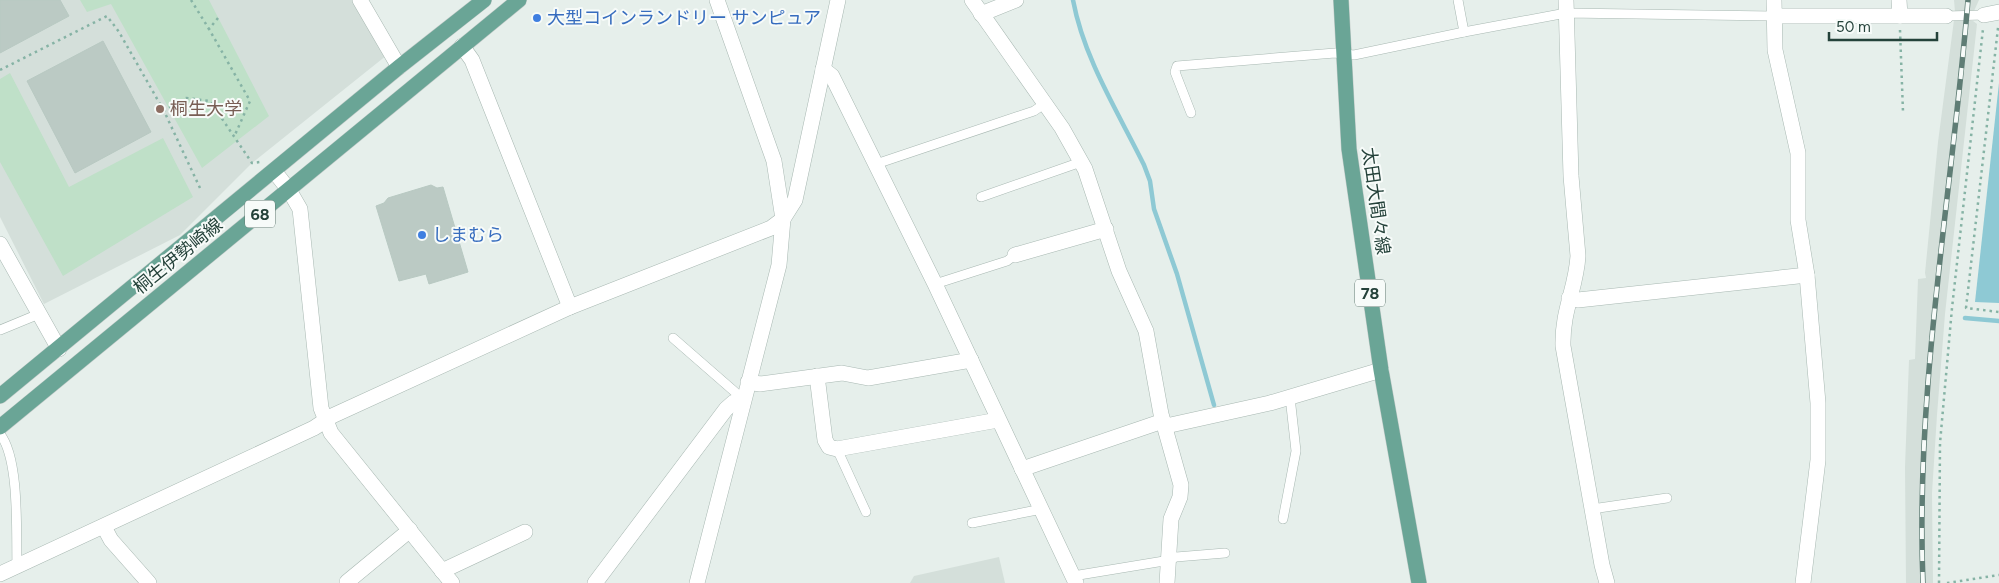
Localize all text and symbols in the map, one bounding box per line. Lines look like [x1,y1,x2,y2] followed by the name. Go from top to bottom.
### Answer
[547,7,821,29] place label: 大型コインランドリー サンピュア
[1829,10,1936,42] scale bar
[531,12,543,24] marker: 大型コインランドリー サンピュア
[1836,18,1871,36] text: 50 m
[170,98,242,120] place label: 桐生大学
[154,103,166,115] marker: 桐生大学
[1358,146,1394,256] street label: 太田大間々線
[245,200,275,228] road number: 68
[129,213,227,299] street label: 桐生伊勢崎線
[432,224,504,246] place label: しまむら
[416,229,428,241] marker: しまむら
[1355,280,1385,306] road number: 78

